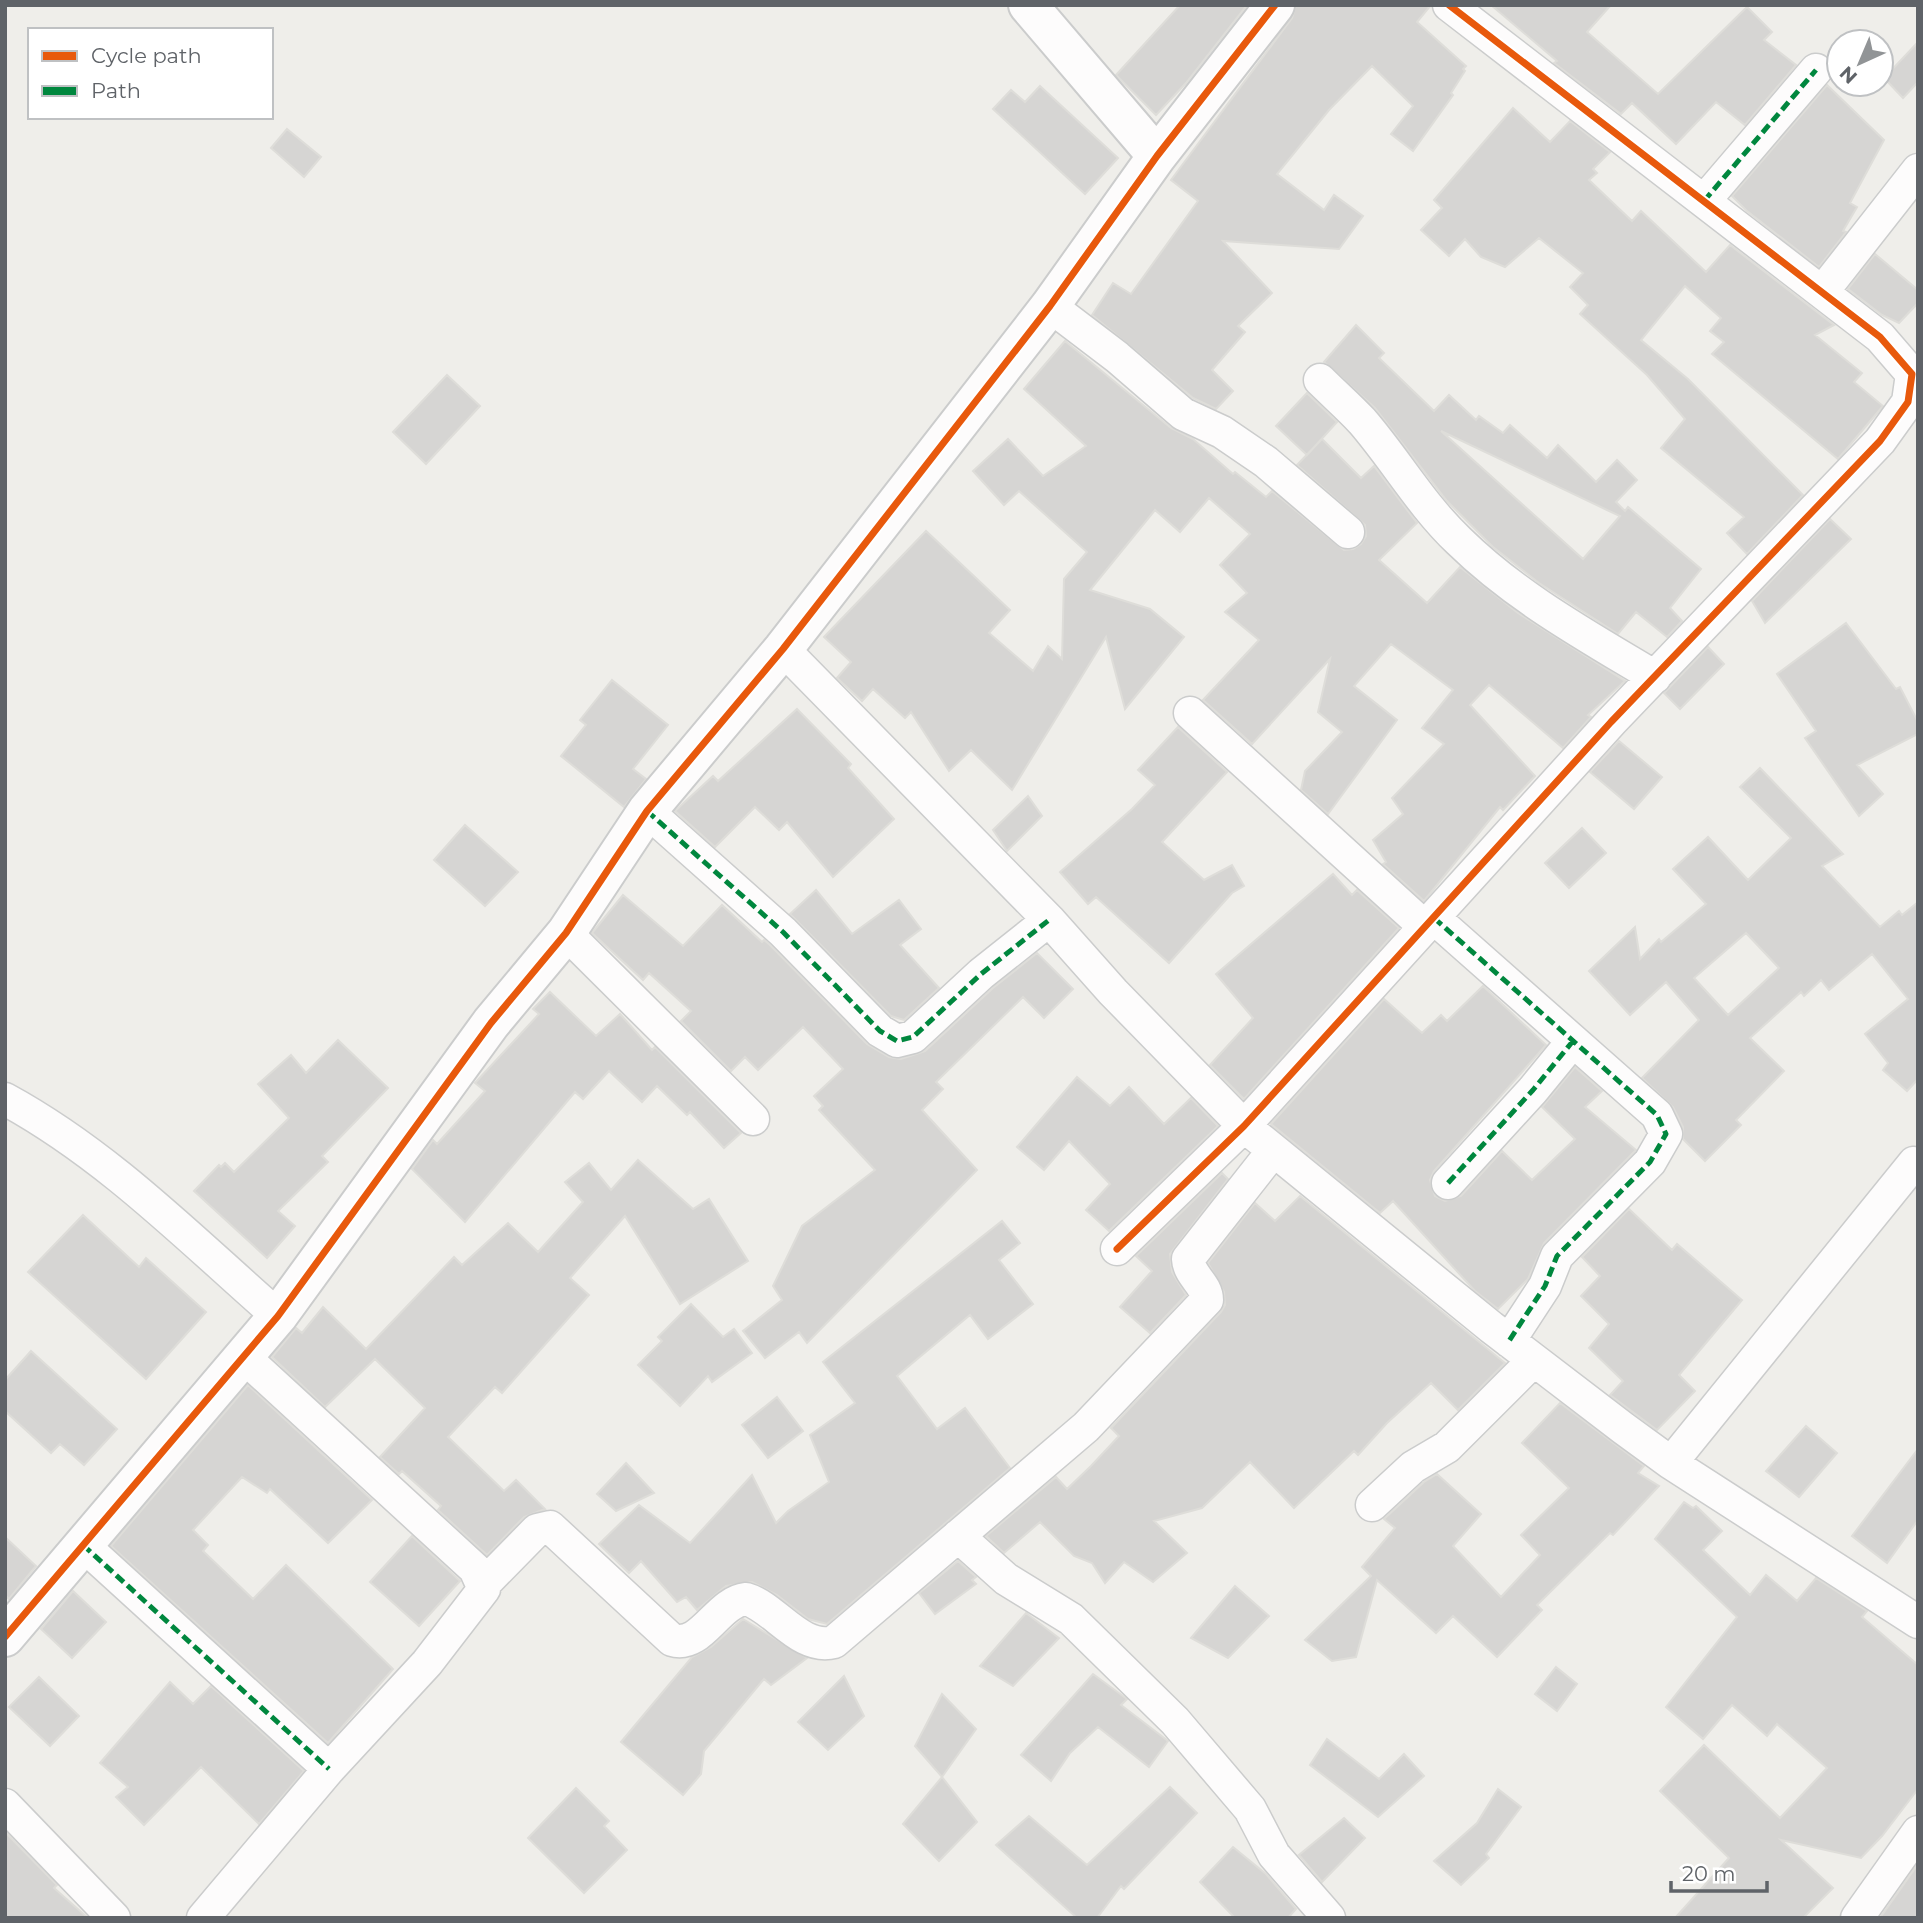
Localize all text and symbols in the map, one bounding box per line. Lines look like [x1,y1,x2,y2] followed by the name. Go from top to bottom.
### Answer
[28,28,273,119] legend
[1825,28,1895,98] north arrow
[91,43,202,68] text: Cycle path
[1835,61,1862,88] text: N
[91,78,141,103] text: Path
[1671,1850,1767,1894] scale bar
[1682,1861,1736,1886] text: 20 m

